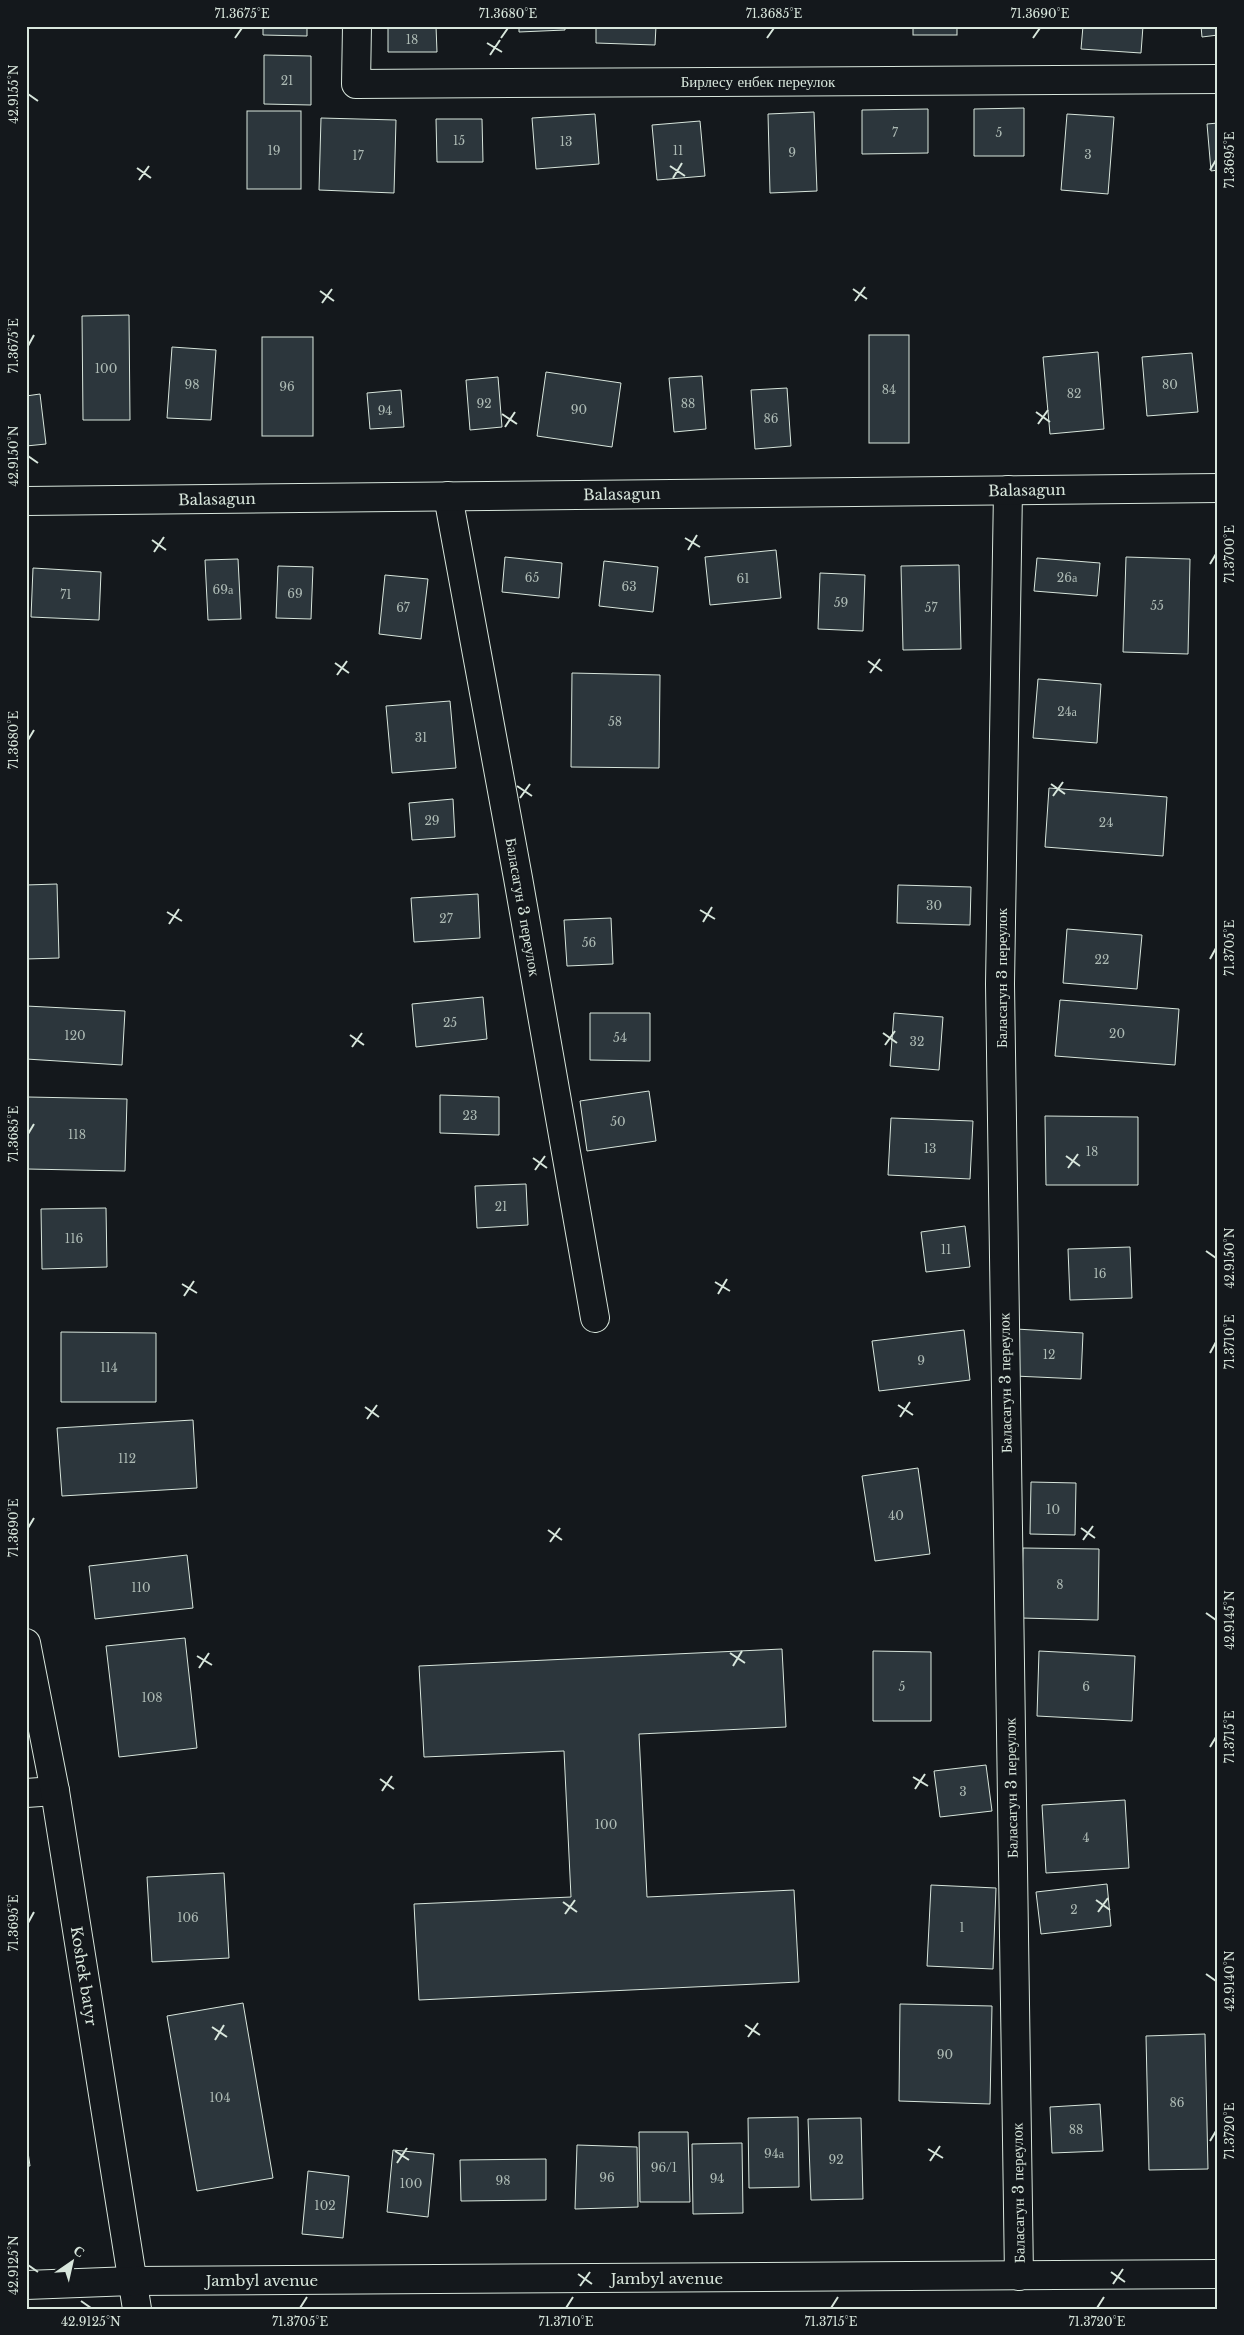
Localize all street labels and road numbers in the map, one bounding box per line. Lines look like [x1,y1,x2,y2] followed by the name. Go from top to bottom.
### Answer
[681,72,836,91] street label: Бирлесу енбек переулок
[988,480,1066,500] street label: Balasagun
[583,484,661,504] street label: Balasagun
[178,489,256,509] street label: Balasagun
[501,836,545,978] street label: Баласагун 3 переулок
[992,907,1011,1048] street label: Баласагун 3 переулок
[994,1312,1016,1453] street label: Баласагун 3 переулок
[1000,1717,1022,1858] street label: Баласагун 3 переулок
[67,1925,101,2028] street label: Koshek batyr
[1007,2122,1029,2263] street label: Баласагун 3 переулок
[609,2269,723,2288] street label: Jambyl avenue
[204,2271,318,2290] street label: Jambyl avenue

